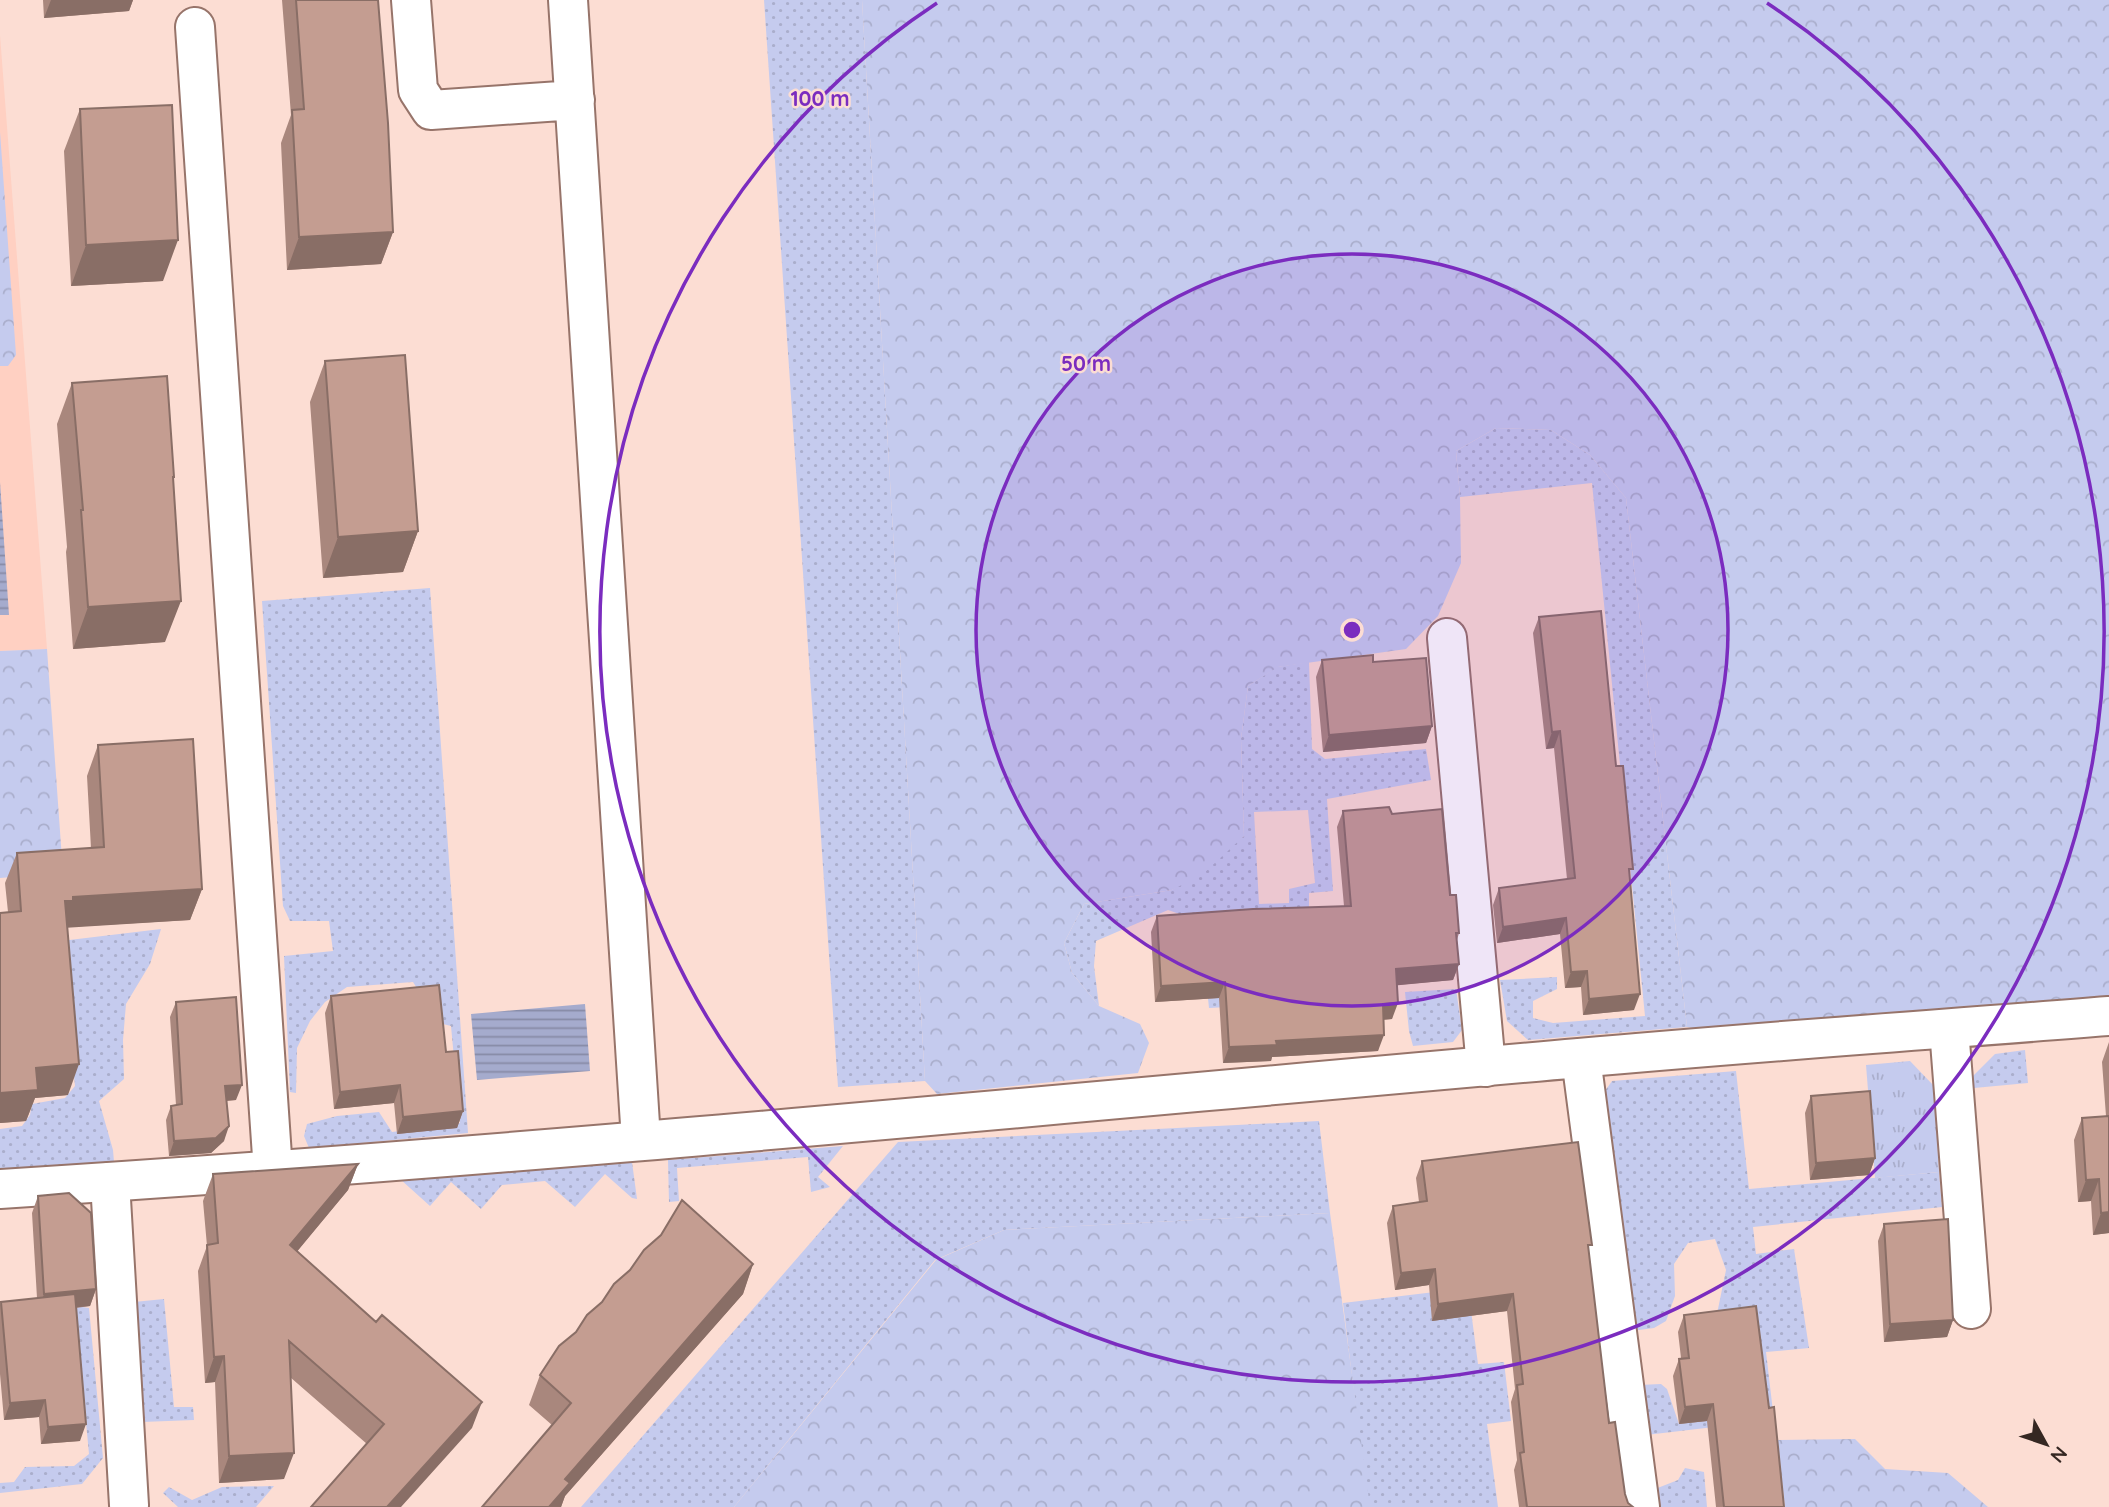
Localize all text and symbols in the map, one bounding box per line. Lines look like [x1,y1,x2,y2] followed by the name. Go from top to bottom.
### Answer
[790,85,850,111] text: 100 m
[1061,350,1111,376] text: 50 m
[1340,618,1364,642] centre of rings
[2011,1409,2081,1479] north arrow
[2045,1442,2073,1468] text: N

